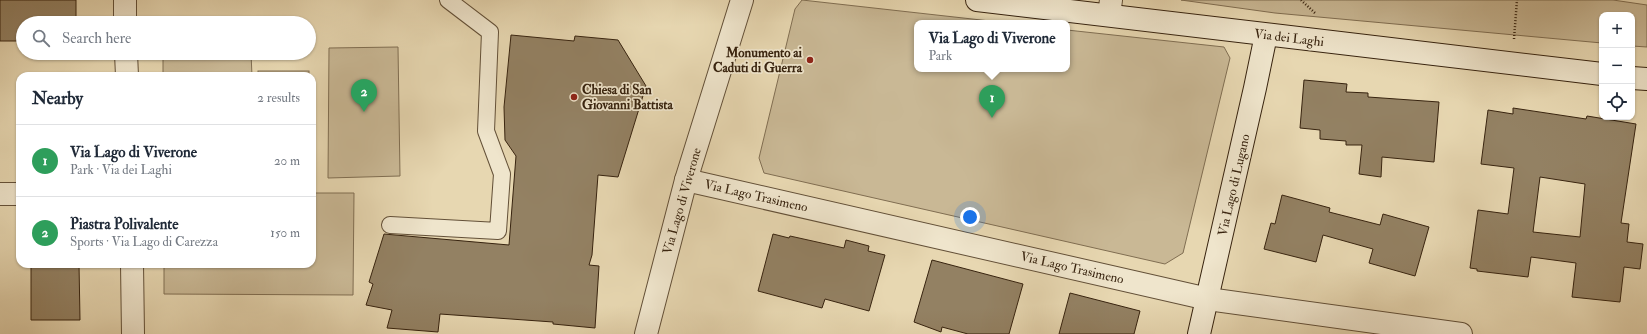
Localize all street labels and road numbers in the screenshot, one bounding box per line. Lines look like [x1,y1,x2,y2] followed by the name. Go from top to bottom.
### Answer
[1253,26,1325,50] street label: Via dei Laghi
[1214,132,1254,238] street label: Via Lago di Lugano
[659,145,705,256] street label: Via Lago di Viverone
[703,176,809,216] street label: Via Lago Trasimeno
[1019,248,1125,288] street label: Via Lago Trasimeno

